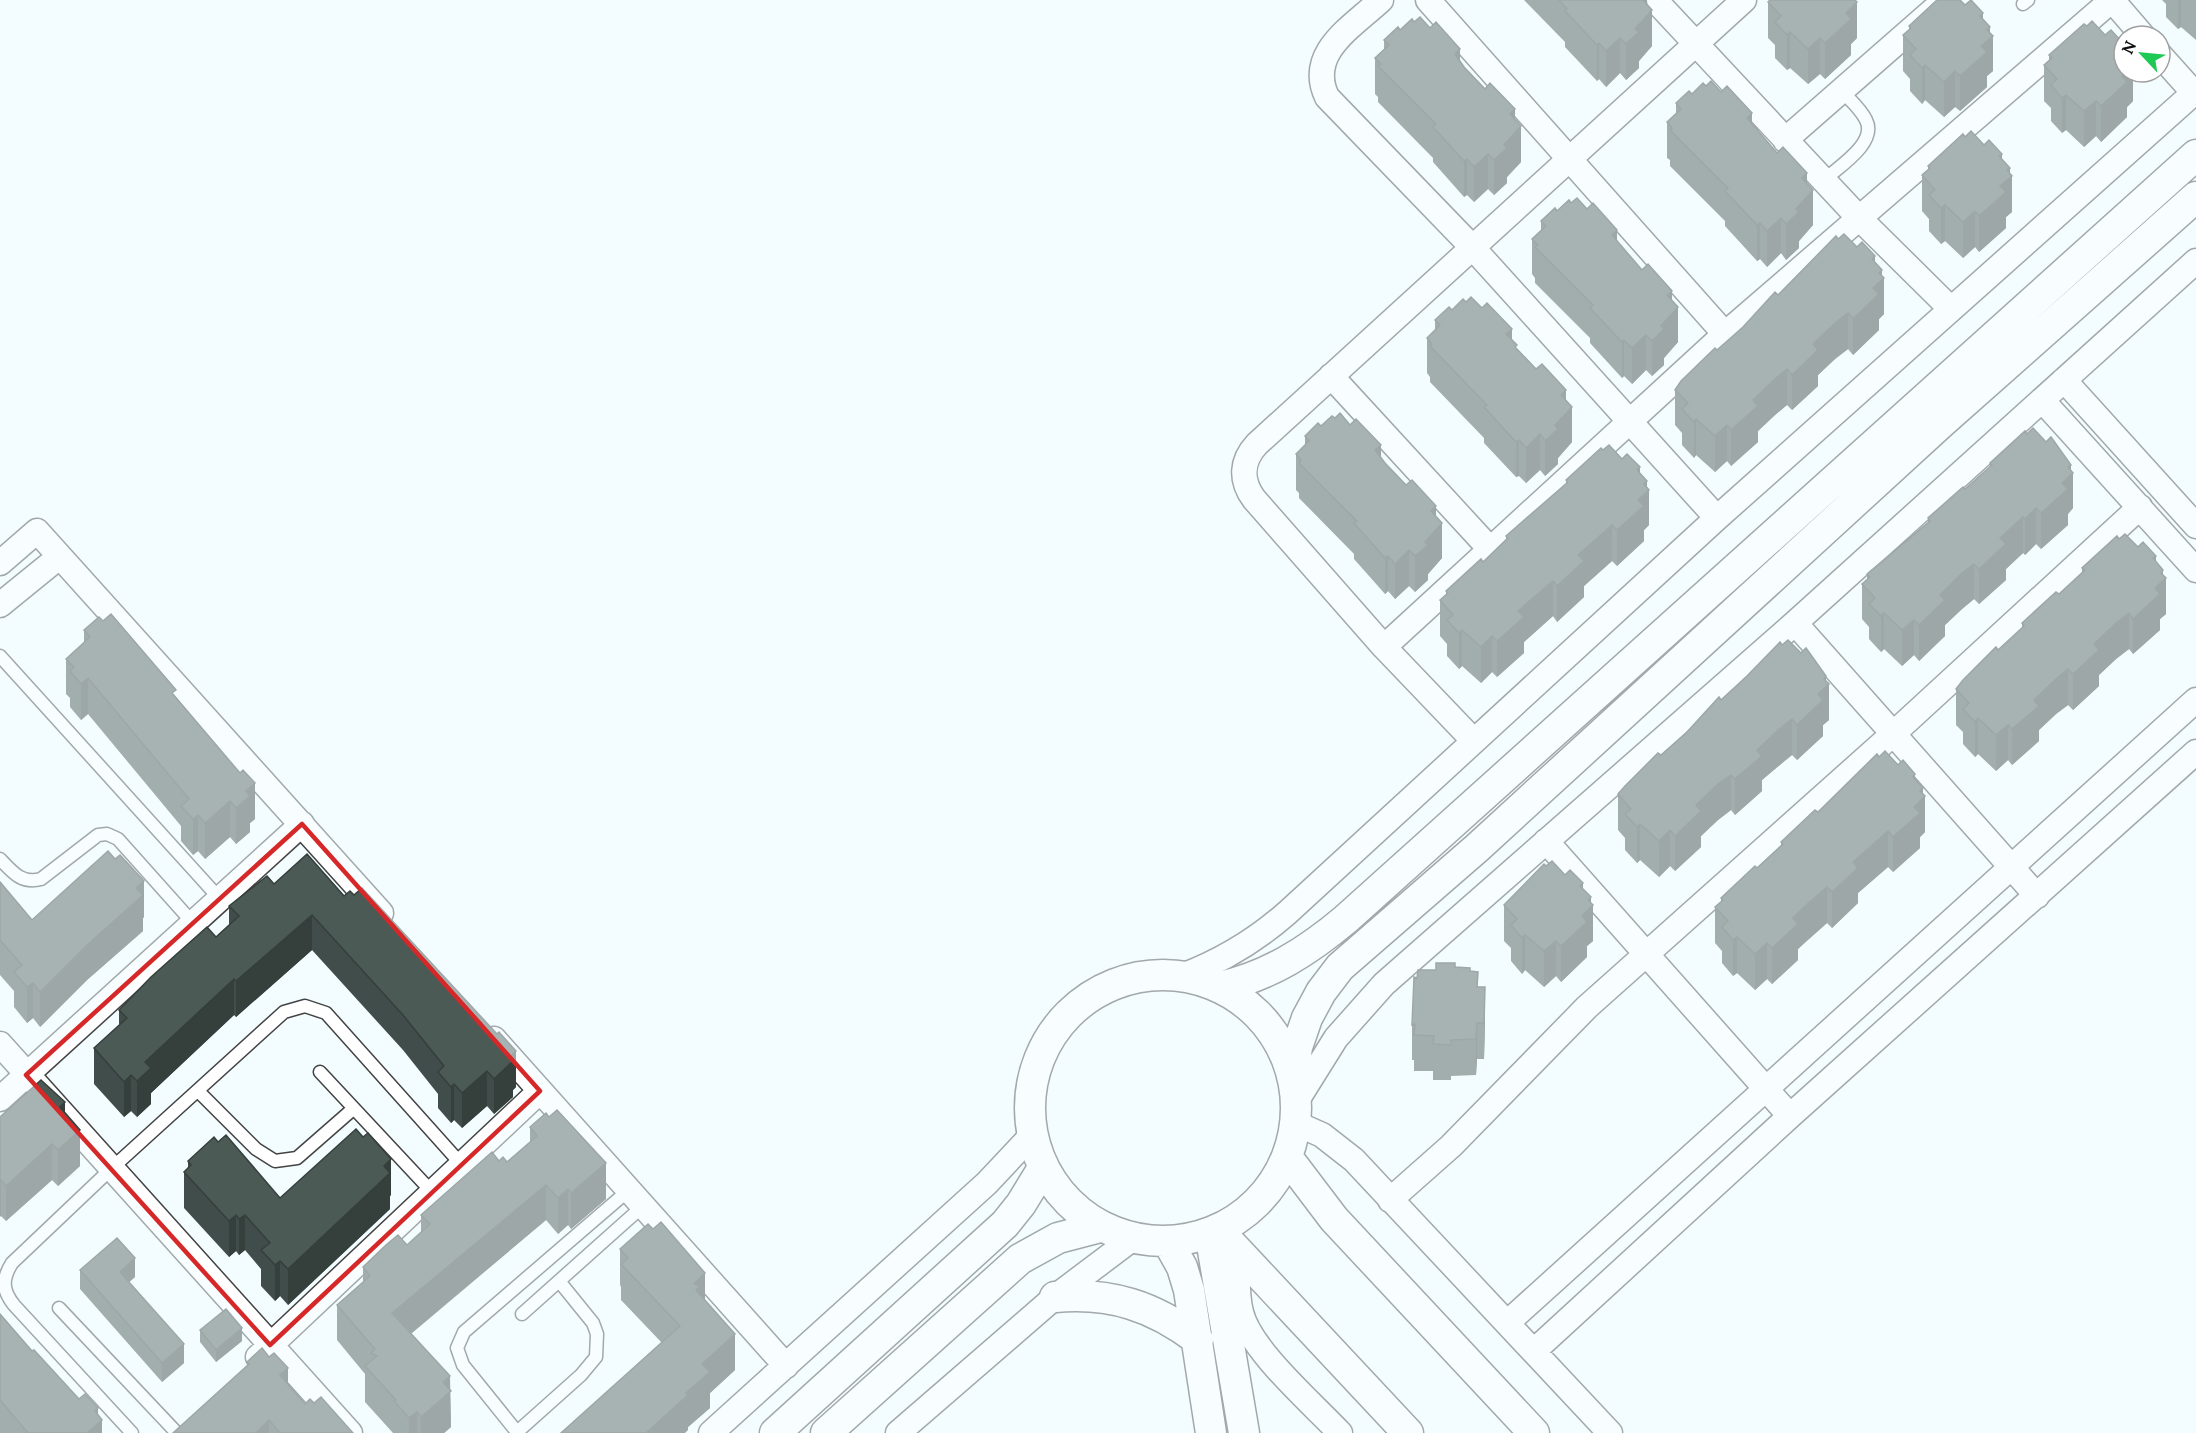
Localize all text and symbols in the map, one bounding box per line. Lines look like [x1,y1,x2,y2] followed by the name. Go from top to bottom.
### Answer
[2112,24,2172,84] north arrow
[2117,37,2140,57] text: N

